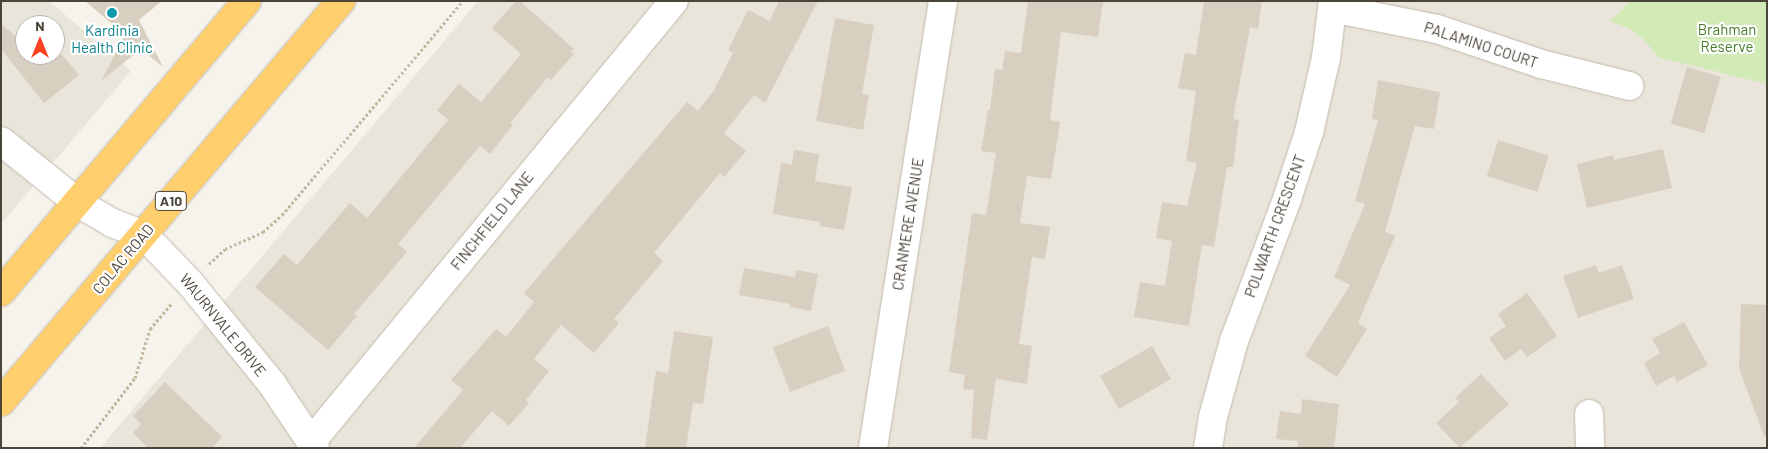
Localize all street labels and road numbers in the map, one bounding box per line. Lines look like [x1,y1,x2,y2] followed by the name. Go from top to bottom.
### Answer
[1422,18,1540,72] street label: PALAMINO COURT
[1241,152,1309,300] street label: POLWARTH CRESCENT
[889,156,927,292] street label: CRANMERE AVENUE
[447,168,537,274] street label: FINCHFIELD LANE
[155,190,187,212] road number: A10
[89,220,157,298] street label: COLAC ROAD
[176,270,270,380] street label: WAURNVALE DRIVE

